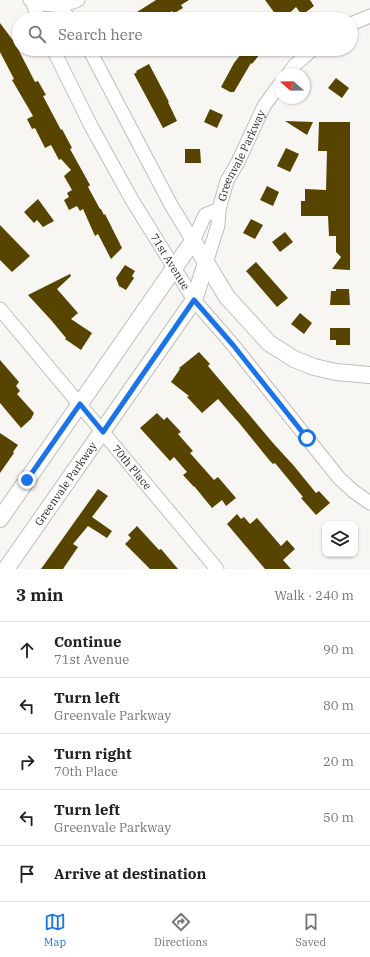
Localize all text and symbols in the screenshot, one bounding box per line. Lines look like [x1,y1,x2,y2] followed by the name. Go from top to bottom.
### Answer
[12,12,358,56] search box
[26,23,48,45] icon: search
[58,25,143,44] text: Search here
[274,68,310,104] north arrow
[215,107,268,203] street label: Greenvale Parkway
[147,231,193,292] street label: 71st Avenue
[298,429,316,447] route start
[31,439,100,528] street label: Greenvale Parkway
[109,442,155,493] street label: 70th Place
[18,471,36,489] route end
[322,521,358,557] map controls
[322,521,358,557] button: layers
[16,584,64,606] text: 3 min
[275,587,354,604] text: Walk · 240 m
[54,632,121,651] text: Continue
[16,639,38,661] icon: ahead
[323,641,354,658] text: 90 m
[54,651,129,668] text: 71st Avenue
[54,688,120,707] text: Turn left
[16,695,38,717] icon: left
[323,697,354,714] text: 80 m
[54,707,171,724] text: Greenvale Parkway
[54,744,132,763] text: Turn right
[16,751,38,773] icon: right
[323,753,354,770] text: 20 m
[54,763,118,780] text: 70th Place
[54,800,120,819] text: Turn left
[16,807,38,829] icon: left
[323,809,354,826] text: 50 m
[54,819,171,836] text: Greenvale Parkway
[16,863,38,885] icon: arrive
[54,864,206,883] text: Arrive at destination
[44,911,66,949] tab: Map
[154,911,208,949] tab: Directions
[295,911,326,949] tab: Saved

